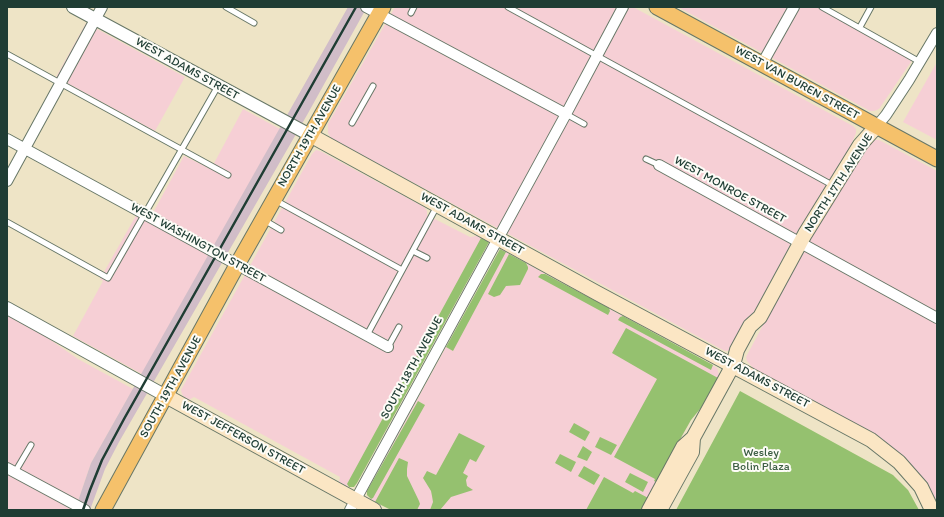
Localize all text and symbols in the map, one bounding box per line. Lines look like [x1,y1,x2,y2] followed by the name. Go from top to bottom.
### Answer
[133,34,241,104] street label: WEST ADAMS STREET
[732,43,862,123] street label: WEST VAN BUREN STREET
[275,82,345,190] street label: NORTH 19TH AVENUE
[802,131,876,235] street label: NORTH 17TH AVENUE
[672,153,788,227] street label: WEST MONROE STREET
[418,189,526,259] street label: WEST ADAMS STREET
[128,200,268,286] street label: WEST WASHINGTON STREET
[378,314,446,422] street label: SOUTH 18TH AVENUE
[137,333,205,441] street label: SOUTH 19TH AVENUE
[702,344,812,412] street label: WEST ADAMS STREET
[179,398,307,478] street label: WEST JEFFERSON STREET
[732,446,790,474] park label: Wesley Bolin Plaza

